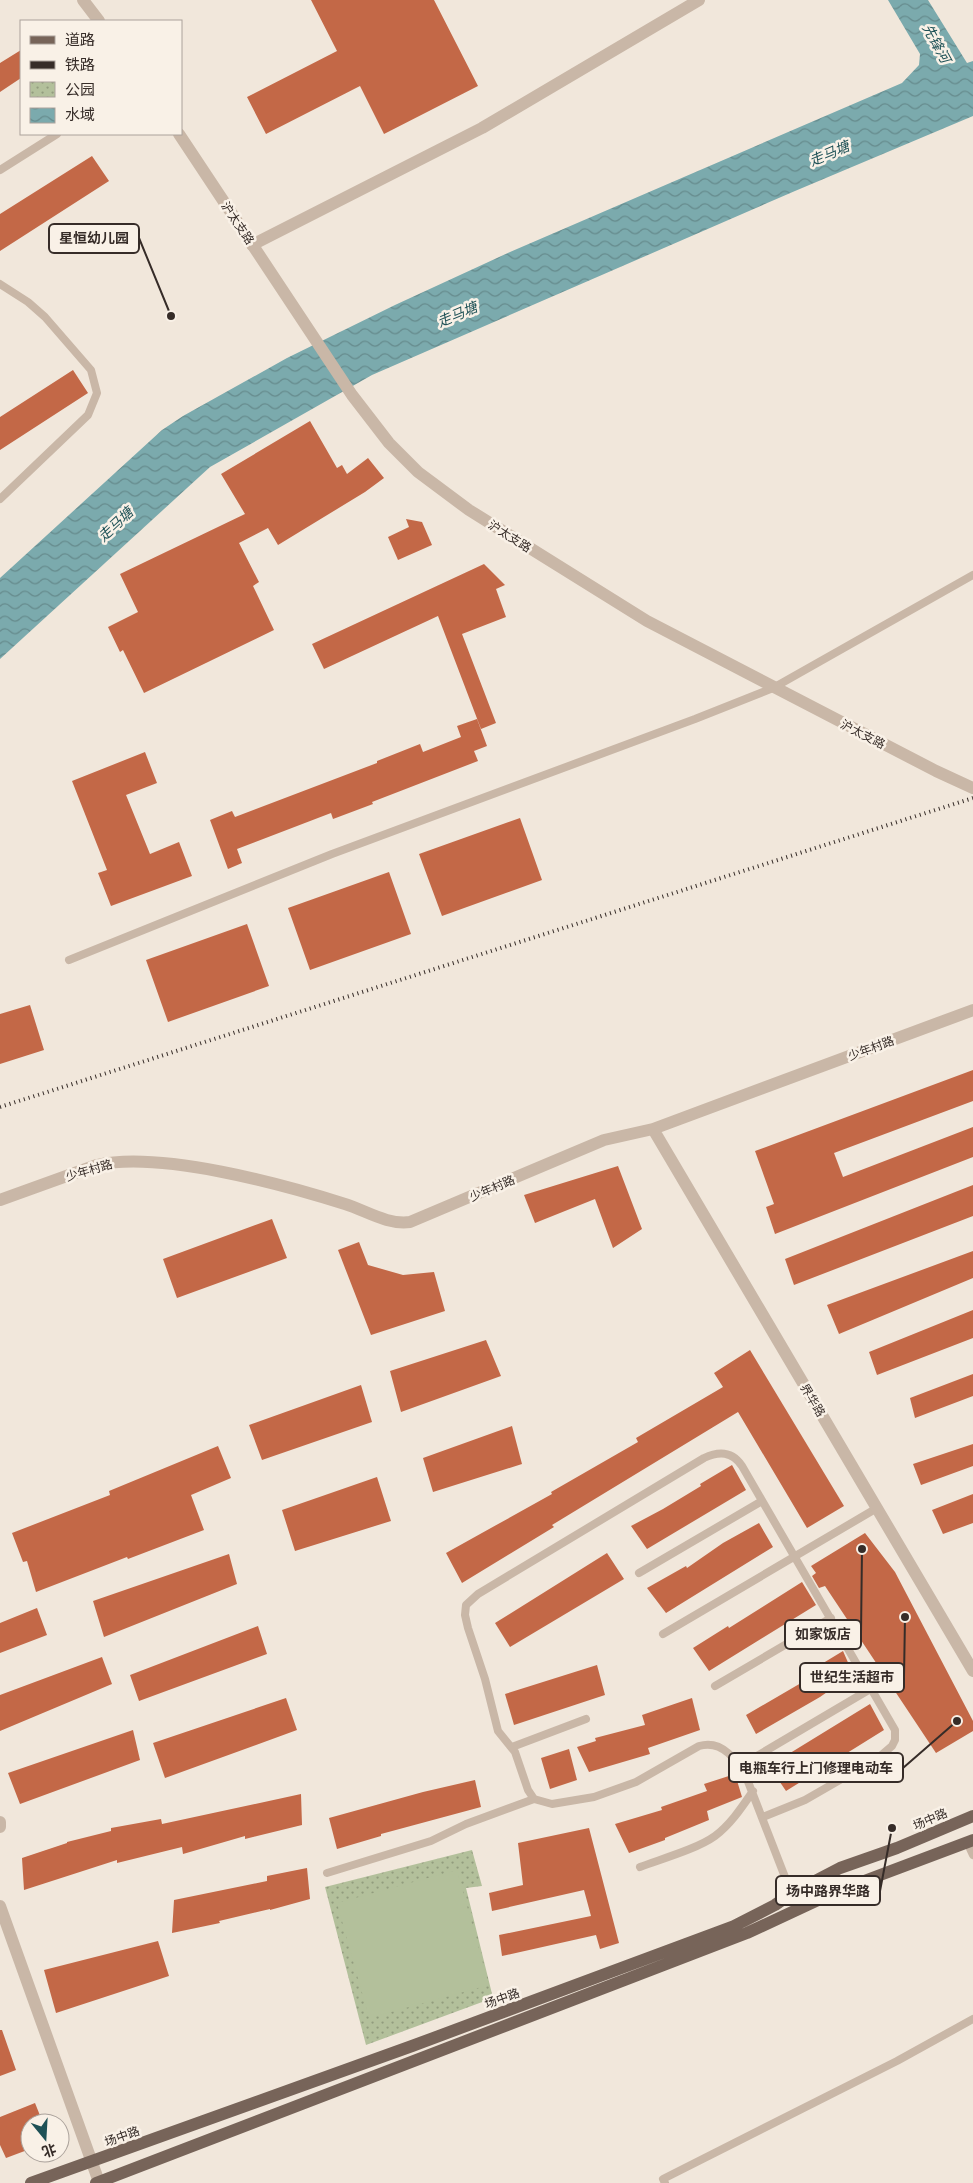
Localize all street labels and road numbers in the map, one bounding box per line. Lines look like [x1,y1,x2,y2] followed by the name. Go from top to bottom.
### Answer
[218,198,258,248] street label: 沪太支路
[485,516,535,556] street label: 沪太支路
[838,716,888,752] street label: 沪太支路
[846,1032,896,1064] street label: 少年村路
[64,1155,114,1185] street label: 少年村路
[467,1171,517,1205] street label: 少年村路
[796,1380,830,1420] street label: 界华路
[910,1804,950,1834] street label: 场中路
[482,1984,522,2012] street label: 场中路
[102,2122,142,2150] street label: 场中路

